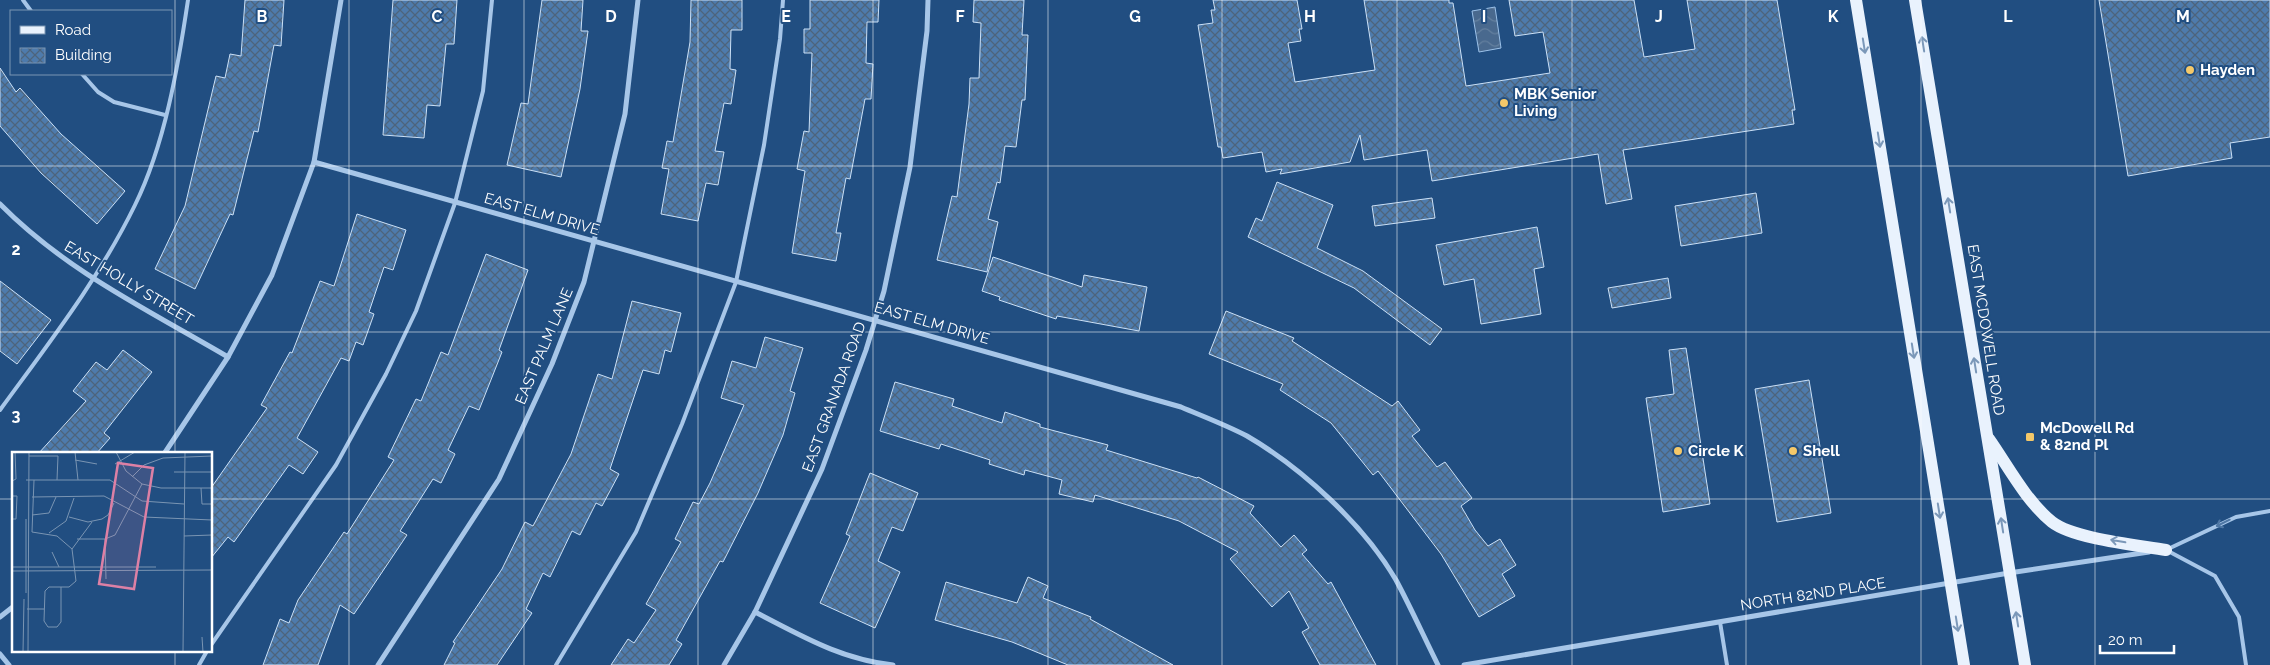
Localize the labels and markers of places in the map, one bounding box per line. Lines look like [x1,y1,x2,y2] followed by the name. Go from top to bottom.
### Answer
[2200,61,2255,79] place label: Hayden
[2184,64,2196,76] marker: Hayden
[1514,85,1597,120] place label: MBK Senior Living
[1498,97,1510,109] marker: MBK Senior Living
[2040,419,2135,454] place label: McDowell Rd & 82nd Pl
[2024,431,2036,443] marker: McDowell Rd & 82nd Pl
[1688,442,1745,460] place label: Circle K
[1803,442,1840,460] place label: Shell
[1672,445,1684,457] marker: Circle K
[1787,445,1799,457] marker: Shell

